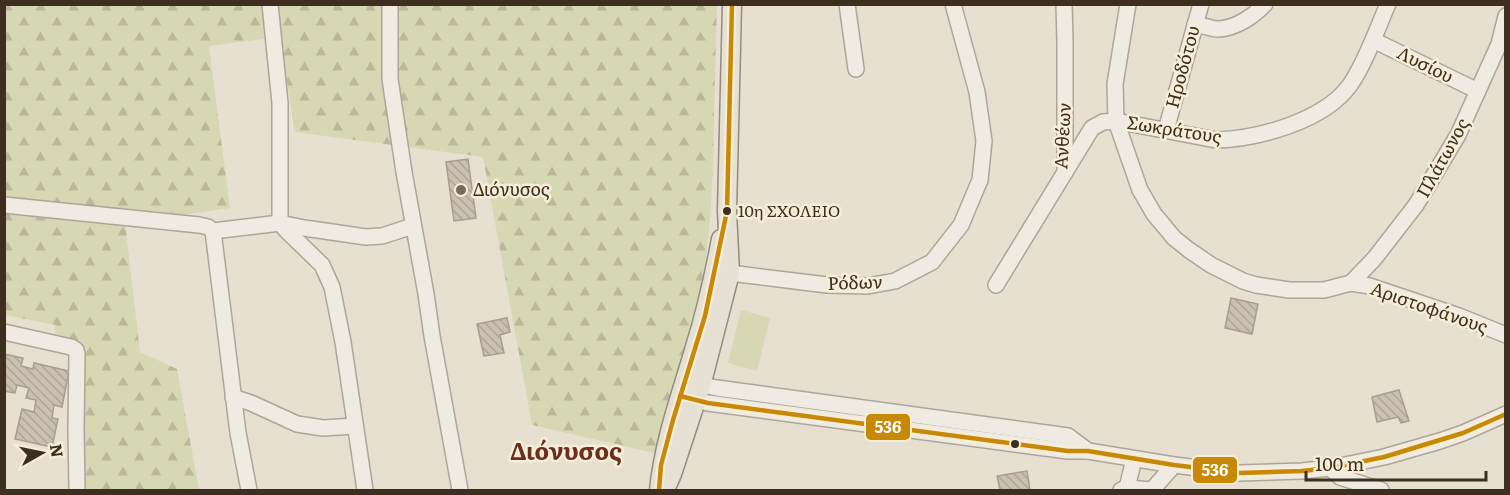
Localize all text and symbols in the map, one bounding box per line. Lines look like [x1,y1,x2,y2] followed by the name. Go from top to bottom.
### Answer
[1158,22,1206,111] street label: Ηροδότου
[1393,38,1458,89] street label: Λυσίου
[1046,102,1077,170] street label: Ανθέων
[1125,108,1224,149] street label: Σωκράτους
[1409,112,1475,202] street label: Πλάτωνος
[473,175,550,202] place label: Διόνυσος
[454,183,468,197] marker: Διόνυσος
[738,198,840,222] place label: 10η ΣΧΟΛΕΙΟ
[721,205,733,217] marker: 10η ΣΧΟΛΕΙΟ
[827,267,883,296] street label: Ρόδων
[1367,274,1492,339] street label: Αριστοφάνους
[865,413,911,441] line badge: 536
[875,414,901,438] text: 536
[12,423,72,483] north arrow
[510,432,622,467] district label: Διόνυσος
[1009,438,1021,450] unlabelled marker
[45,442,71,459] text: N
[1306,444,1486,482] scale bar
[1315,450,1364,477] text: 100 m
[1192,456,1238,484] line badge: 536
[1202,457,1228,481] text: 536

